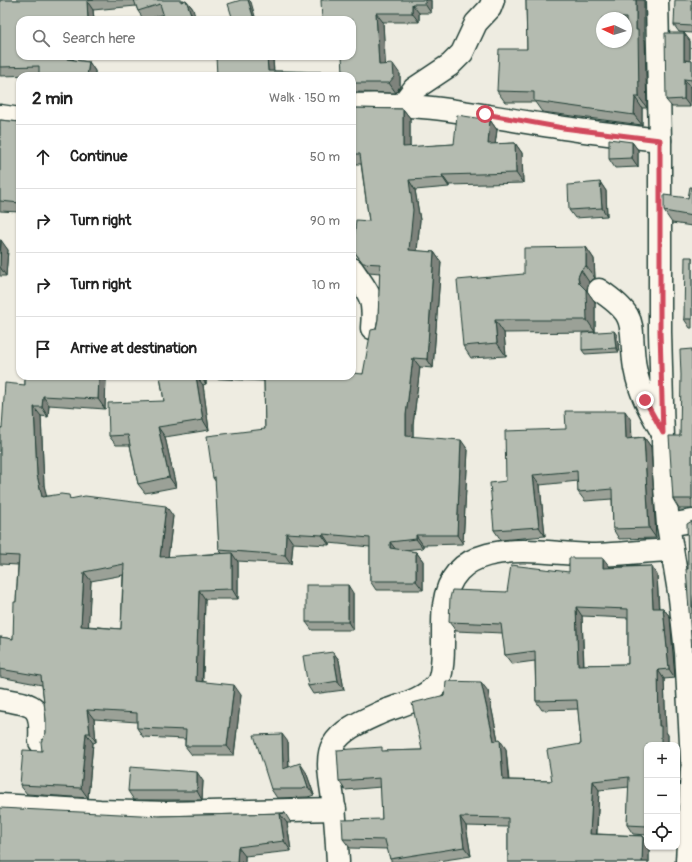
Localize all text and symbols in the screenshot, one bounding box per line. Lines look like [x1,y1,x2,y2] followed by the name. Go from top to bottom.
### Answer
[596,12,632,48] north arrow
[16,16,356,60] search box
[30,27,52,49] icon: search
[62,29,135,48] text: Search here
[32,88,73,109] text: 2 min
[269,90,340,106] text: Walk · 150 m
[476,105,494,123] route start
[32,146,54,168] icon: ahead
[70,147,128,166] text: Continue
[310,149,340,165] text: 50 m
[32,210,54,232] icon: right
[70,211,131,230] text: Turn right
[310,213,340,229] text: 90 m
[32,274,54,296] icon: right
[70,275,131,294] text: Turn right
[312,277,340,293] text: 10 m
[32,338,54,360] icon: arrive
[70,339,197,358] text: Arrive at destination
[636,391,654,409] route end
[644,742,680,850] map controls
[644,742,680,778] button: +
[644,778,680,814] button: −
[644,814,680,850] button: locate

